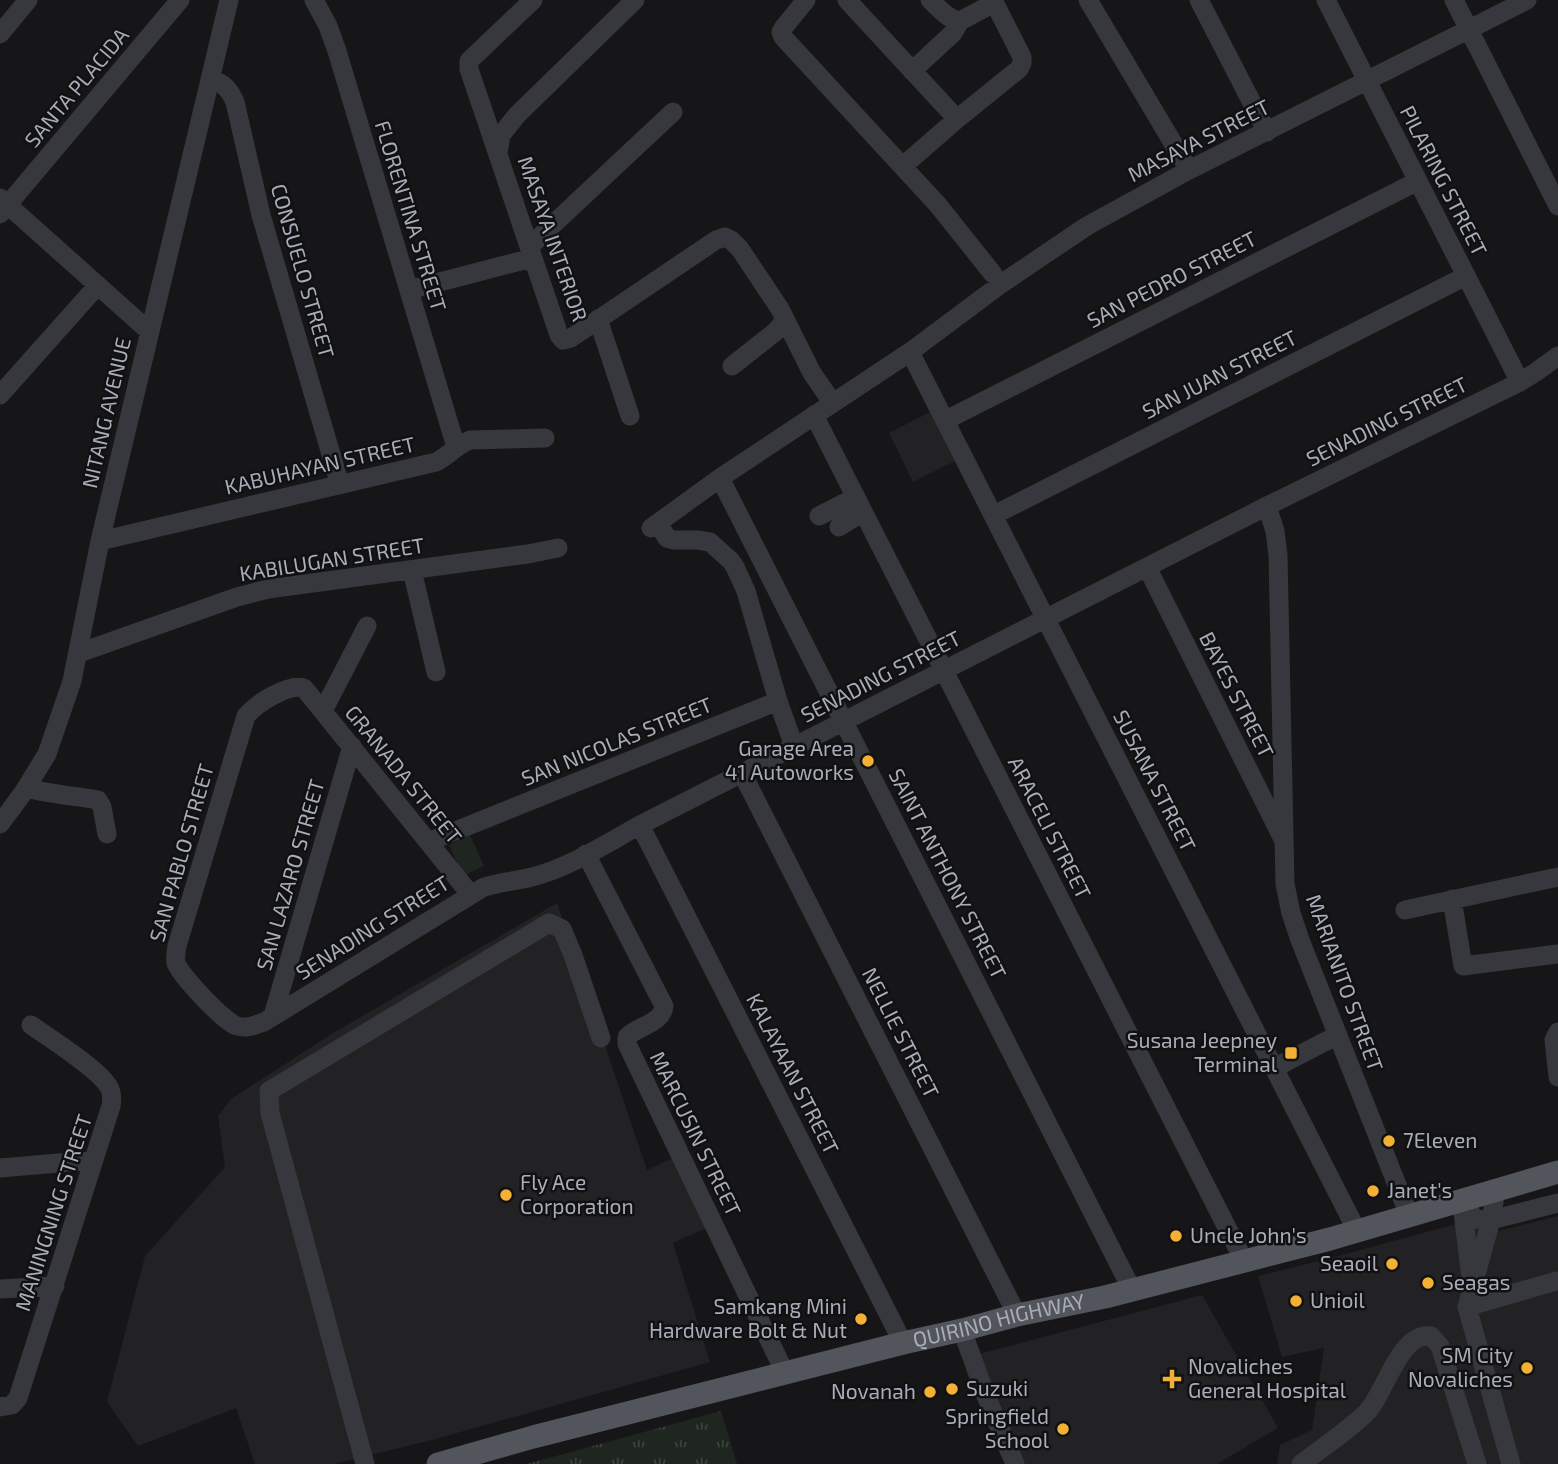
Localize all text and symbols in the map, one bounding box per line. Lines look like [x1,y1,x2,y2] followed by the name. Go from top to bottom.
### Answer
[19,22,133,152] street label: SANTA PLACIDA
[1123,93,1273,186] street label: MASAYA STREET
[1396,101,1493,260] street label: PILARING STREET
[371,117,452,314] street label: FLORENTINA STREET
[513,153,593,324] street label: MASAYA INTERIOR
[267,181,340,361] street label: CONSUELO STREET
[1082,225,1260,332] street label: SAN PEDRO STREET
[1138,324,1301,423] street label: SAN JUAN STREET
[76,335,135,490] street label: NITANG AVENUE
[1302,371,1471,471] street label: SENADING STREET
[222,430,417,499] street label: KABUHAYAN STREET
[238,532,426,585] street label: KABILUGAN STREET
[796,625,964,727] street label: SENADING STREET
[1195,627,1280,761] street label: BAYES STREET
[517,691,715,790] street label: SAN NICOLAS STREET
[341,700,468,848] street label: GRANADA STREET
[1109,705,1202,855] street label: SUSANA STREET
[725,735,854,784] place label: Garage Area 41 Autoworks
[1004,752,1097,903] street label: ARACELI STREET
[860,753,876,769] marker: Garage Area 41 Autoworks
[143,761,218,944] street label: SAN PABLO STREET
[884,764,1012,983] street label: SAINT ANTHONY STREET
[250,776,329,973] street label: SAN LAZARO STREET
[291,869,454,984] street label: SENADING STREET
[1302,891,1389,1074] street label: MARIANITO STREET
[858,963,945,1102] street label: NELLIE STREET
[742,989,845,1158] street label: KALAYAAN STREET
[1127,1027,1278,1076] place label: Susana Jeepney Terminal
[1283,1045,1299,1061] marker: Susana Jeepney Terminal
[646,1047,747,1220] street label: MARCUSIN STREET
[9,1111,96,1314] street label: MANINGNING STREET
[1403,1127,1477,1152] place label: 7Eleven
[1381,1133,1397,1149] marker: 7Eleven
[520,1169,634,1218] place label: Fly Ace Corporation
[1387,1177,1452,1202] place label: Janet's
[1365,1183,1381,1199] marker: Janet's
[498,1187,514,1203] marker: Fly Ace Corporation
[1190,1222,1307,1247] place label: Uncle John's
[1168,1228,1184,1244] marker: Uncle John's
[1320,1250,1379,1275] place label: Seaoil
[1384,1256,1400,1272] marker: Seaoil
[1442,1269,1510,1294] place label: Seagas
[1420,1275,1436,1291] marker: Seagas
[910,1287,1087,1352] street label: QUIRINO HIGHWAY
[1310,1287,1366,1312] place label: Unioil
[649,1293,847,1342] place label: Samkang Mini Hardware Bolt & Nut
[1288,1293,1304,1309] marker: Unioil
[853,1311,869,1327] marker: Samkang Mini Hardware Bolt & Nut
[1408,1342,1513,1391] place label: SM City Novaliches
[1188,1353,1347,1402] place label: Novaliches General Hospital
[1519,1360,1535,1376] marker: SM City Novaliches
[1162,1369,1182,1389] marker: Novaliches General Hospital
[966,1375,1028,1400] place label: Suzuki
[831,1378,916,1403] place label: Novanah
[944,1381,960,1397] marker: Suzuki
[922,1384,938,1400] marker: Novanah
[945,1403,1050,1452] place label: Springfield School
[1055,1421,1071,1437] marker: Springfield School

